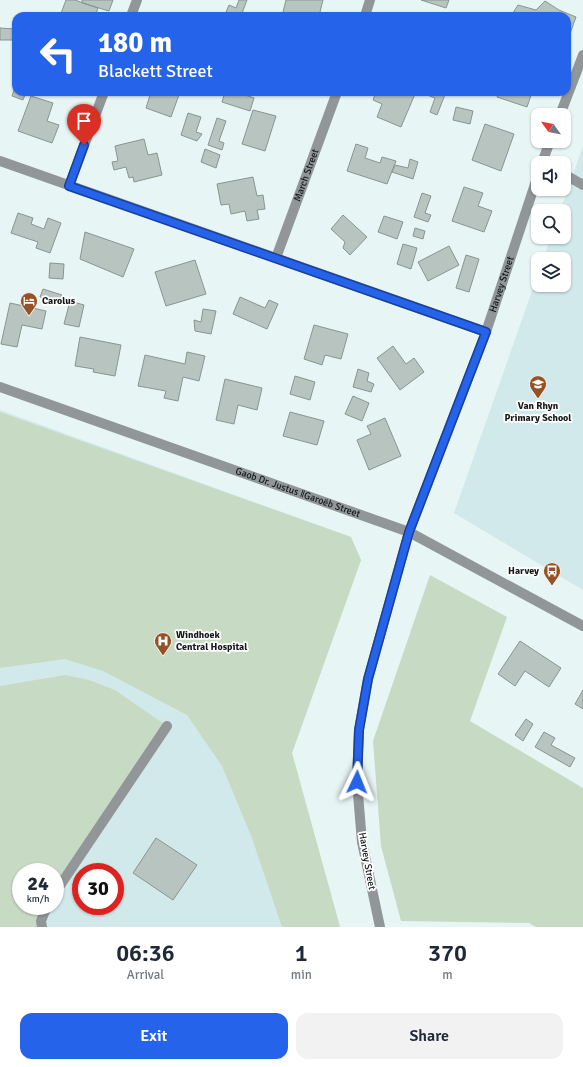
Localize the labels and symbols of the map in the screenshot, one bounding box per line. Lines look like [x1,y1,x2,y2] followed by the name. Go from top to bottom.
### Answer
[67,104,101,145] pin
[531,108,571,148] north arrow
[291,147,322,203] street label: March Street
[487,254,517,314] street label: Harvey Street
[19,291,39,316] hotel icon: Carolus
[42,295,76,307] place label: Carolus
[528,374,548,399] school or university icon: Van Rhyn Primary School
[505,400,571,424] place label: Van Rhyn Primary School
[234,465,362,520] street label: Gaob Dr. Justus ǁGaroëb Street
[542,561,562,586] bus stop icon: Harvey
[508,565,539,577] place label: Harvey
[176,629,247,653] place label: Windhoek Central Hospital
[153,631,173,656] hospital icon: Windhoek Central Hospital
[336,761,378,803] position arrow
[356,831,378,891] street label: Harvey Street
[72,863,124,915] speed limit sign: 30

